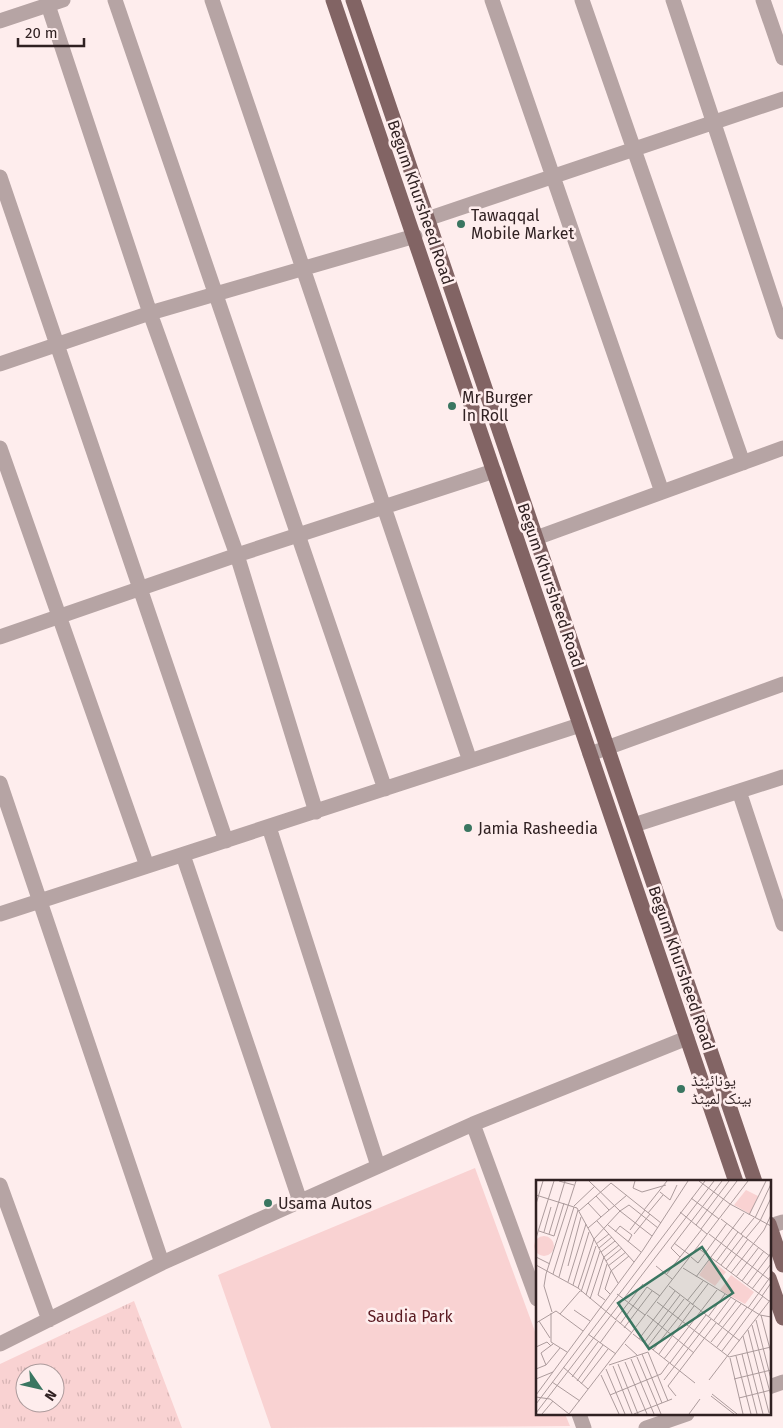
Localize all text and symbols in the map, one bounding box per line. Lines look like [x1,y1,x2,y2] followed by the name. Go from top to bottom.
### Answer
[18,15,84,47] scale bar
[25,24,58,42] text: 20 m
[383,117,458,287] street label: Begum Khursheed Road
[471,206,574,243] place label: Tawaqqal Mobile Market
[455,218,467,230] marker: Tawaqqal Mobile Market
[462,388,534,425] place label: Mr Burger In Roll
[446,400,458,412] marker: Mr Burger In Roll
[513,500,588,670] street label: Begum Khursheed Road
[478,819,598,838] place label: Jamia Rasheedia
[462,822,474,834] marker: Jamia Rasheedia
[644,883,719,1053] street label: Begum Khursheed Road
[691,1071,752,1108] place label: یونائیٹڈ بینک لمیٹڈ
[675,1083,687,1095] marker: یونائیٹڈ بینک لمیٹڈ
[536,1180,770,1416] inset map
[278,1194,372,1213] place label: Usama Autos
[262,1197,274,1209] marker: Usama Autos
[367,1307,453,1326] park label: Saudia Park
[15,1363,65,1413] north arrow
[41,1386,60,1404] text: N

